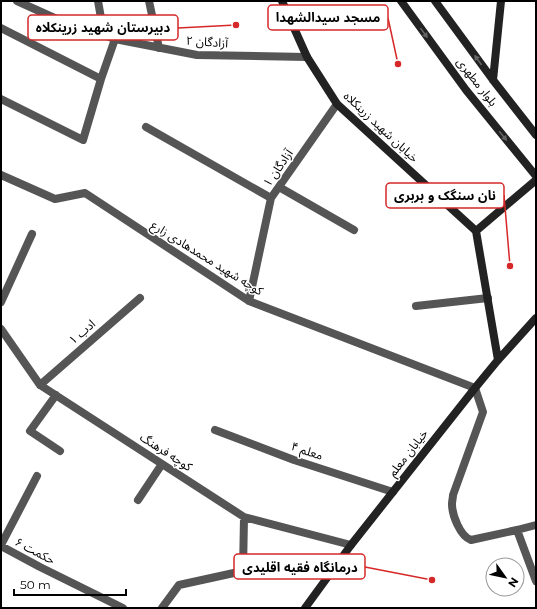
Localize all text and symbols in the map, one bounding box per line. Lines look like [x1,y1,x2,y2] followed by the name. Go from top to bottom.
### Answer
[268,5,388,30] callout: مسجد سیدالشهدا
[276,9,380,25] text: مسجد سیدالشهدا
[28,15,178,40] callout: دبیرستان شهید زرینکلاه
[36,19,170,35] text: دبیرستان شهید زرینکلاه
[420,27,428,38] one-way arrow
[185,33,229,50] street label: آزادگان ۲
[454,54,501,109] street label: بلوار مطهری
[474,54,483,65] one-way arrow
[341,88,422,165] street label: خیابان شهید زرینکلاه
[499,130,508,141] one-way arrow
[259,146,296,189] street label: آزادگان ۱
[386,183,504,208] callout: نان سنگک و بربری
[394,187,496,203] text: نان سنگک و بربری
[147,217,267,300] street label: کوچه شهید محمدهادی زارع
[65,316,98,348] street label: ادب ۱
[384,426,432,481] street label: خیابان معلم
[137,429,196,475] street label: کوچه فرهنگ
[289,438,325,465] street label: معلم ۴
[13,534,58,567] street label: حکمت ۶
[234,554,365,579] callout: درمانگاه فقیه اقلیدی
[485,557,525,597] north arrow
[242,559,358,575] text: درمانگاه فقیه اقلیدی
[14,571,126,597] scale bar
[505,575,522,590] text: N
[20,577,51,592] text: 50 m

